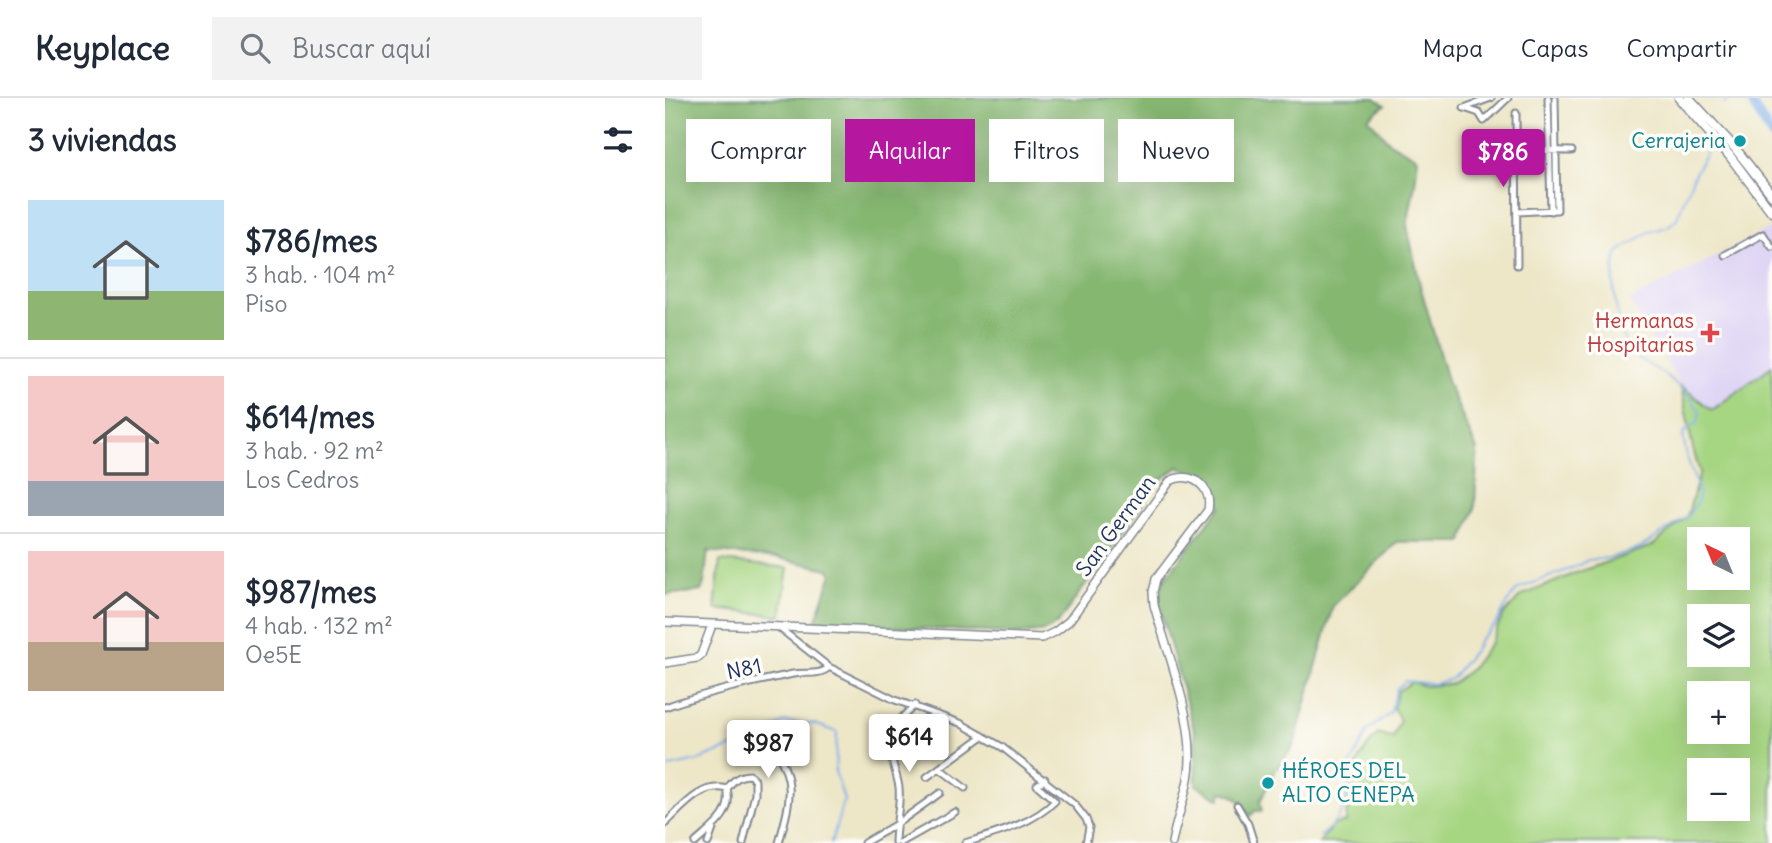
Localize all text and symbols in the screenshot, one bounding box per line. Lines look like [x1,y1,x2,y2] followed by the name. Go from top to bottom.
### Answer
[212,17,702,80] search box
[35,27,170,69] text: Keyplace
[236,29,274,67] icon: search
[292,32,431,65] text: Buscar aquí
[1422,33,1483,63] text: Mapa
[1521,33,1588,63] text: Capas
[1626,33,1737,63] text: Compartir
[686,119,831,182] chip: Comprar
[845,119,975,182] chip: Alquilar
[989,119,1104,182] chip: Filtros
[1118,119,1234,182] chip: Nuevo
[28,121,177,159] text: 3 viviendas
[599,121,637,159] icon: filters
[1631,127,1726,154] place label: Cerrajeria
[1462,130,1544,189] pin: $786
[1732,133,1748,149] marker: Cerrajeria
[1478,137,1528,166] text: $786
[245,222,378,260] text: $786/mes
[84,228,168,312] icon: home
[245,260,395,289] text: 3 hab. · 104 m²
[245,289,287,318] text: Piso
[1587,307,1694,358] place label: Hermanas Hospitarias
[1700,323,1720,343] marker: Hermanas Hospitarias
[245,398,375,436] text: $614/mes
[84,404,168,488] icon: home
[245,436,384,465] text: 3 hab. · 92 m²
[245,465,359,494] text: Los Cedros
[1070,470,1161,582] street label: San German
[1687,527,1750,590] north arrow
[1687,527,1750,821] map controls
[245,573,377,611] text: $987/mes
[84,579,168,663] icon: home
[1687,604,1750,667] button: layers
[245,611,393,640] text: 4 hab. · 132 m²
[245,640,302,669] text: Oe5E
[724,652,764,685] street label: N81
[1687,681,1750,744] button: +
[868,714,950,774] pin: $614
[727,720,809,780] pin: $987
[885,722,933,751] text: $614
[743,728,793,757] text: $987
[1282,757,1415,808] place label: HÉROES DEL ALTO CENEPA
[1687,758,1750,821] button: −
[1260,775,1276,791] marker: HÉROES DEL ALTO CENEPA

